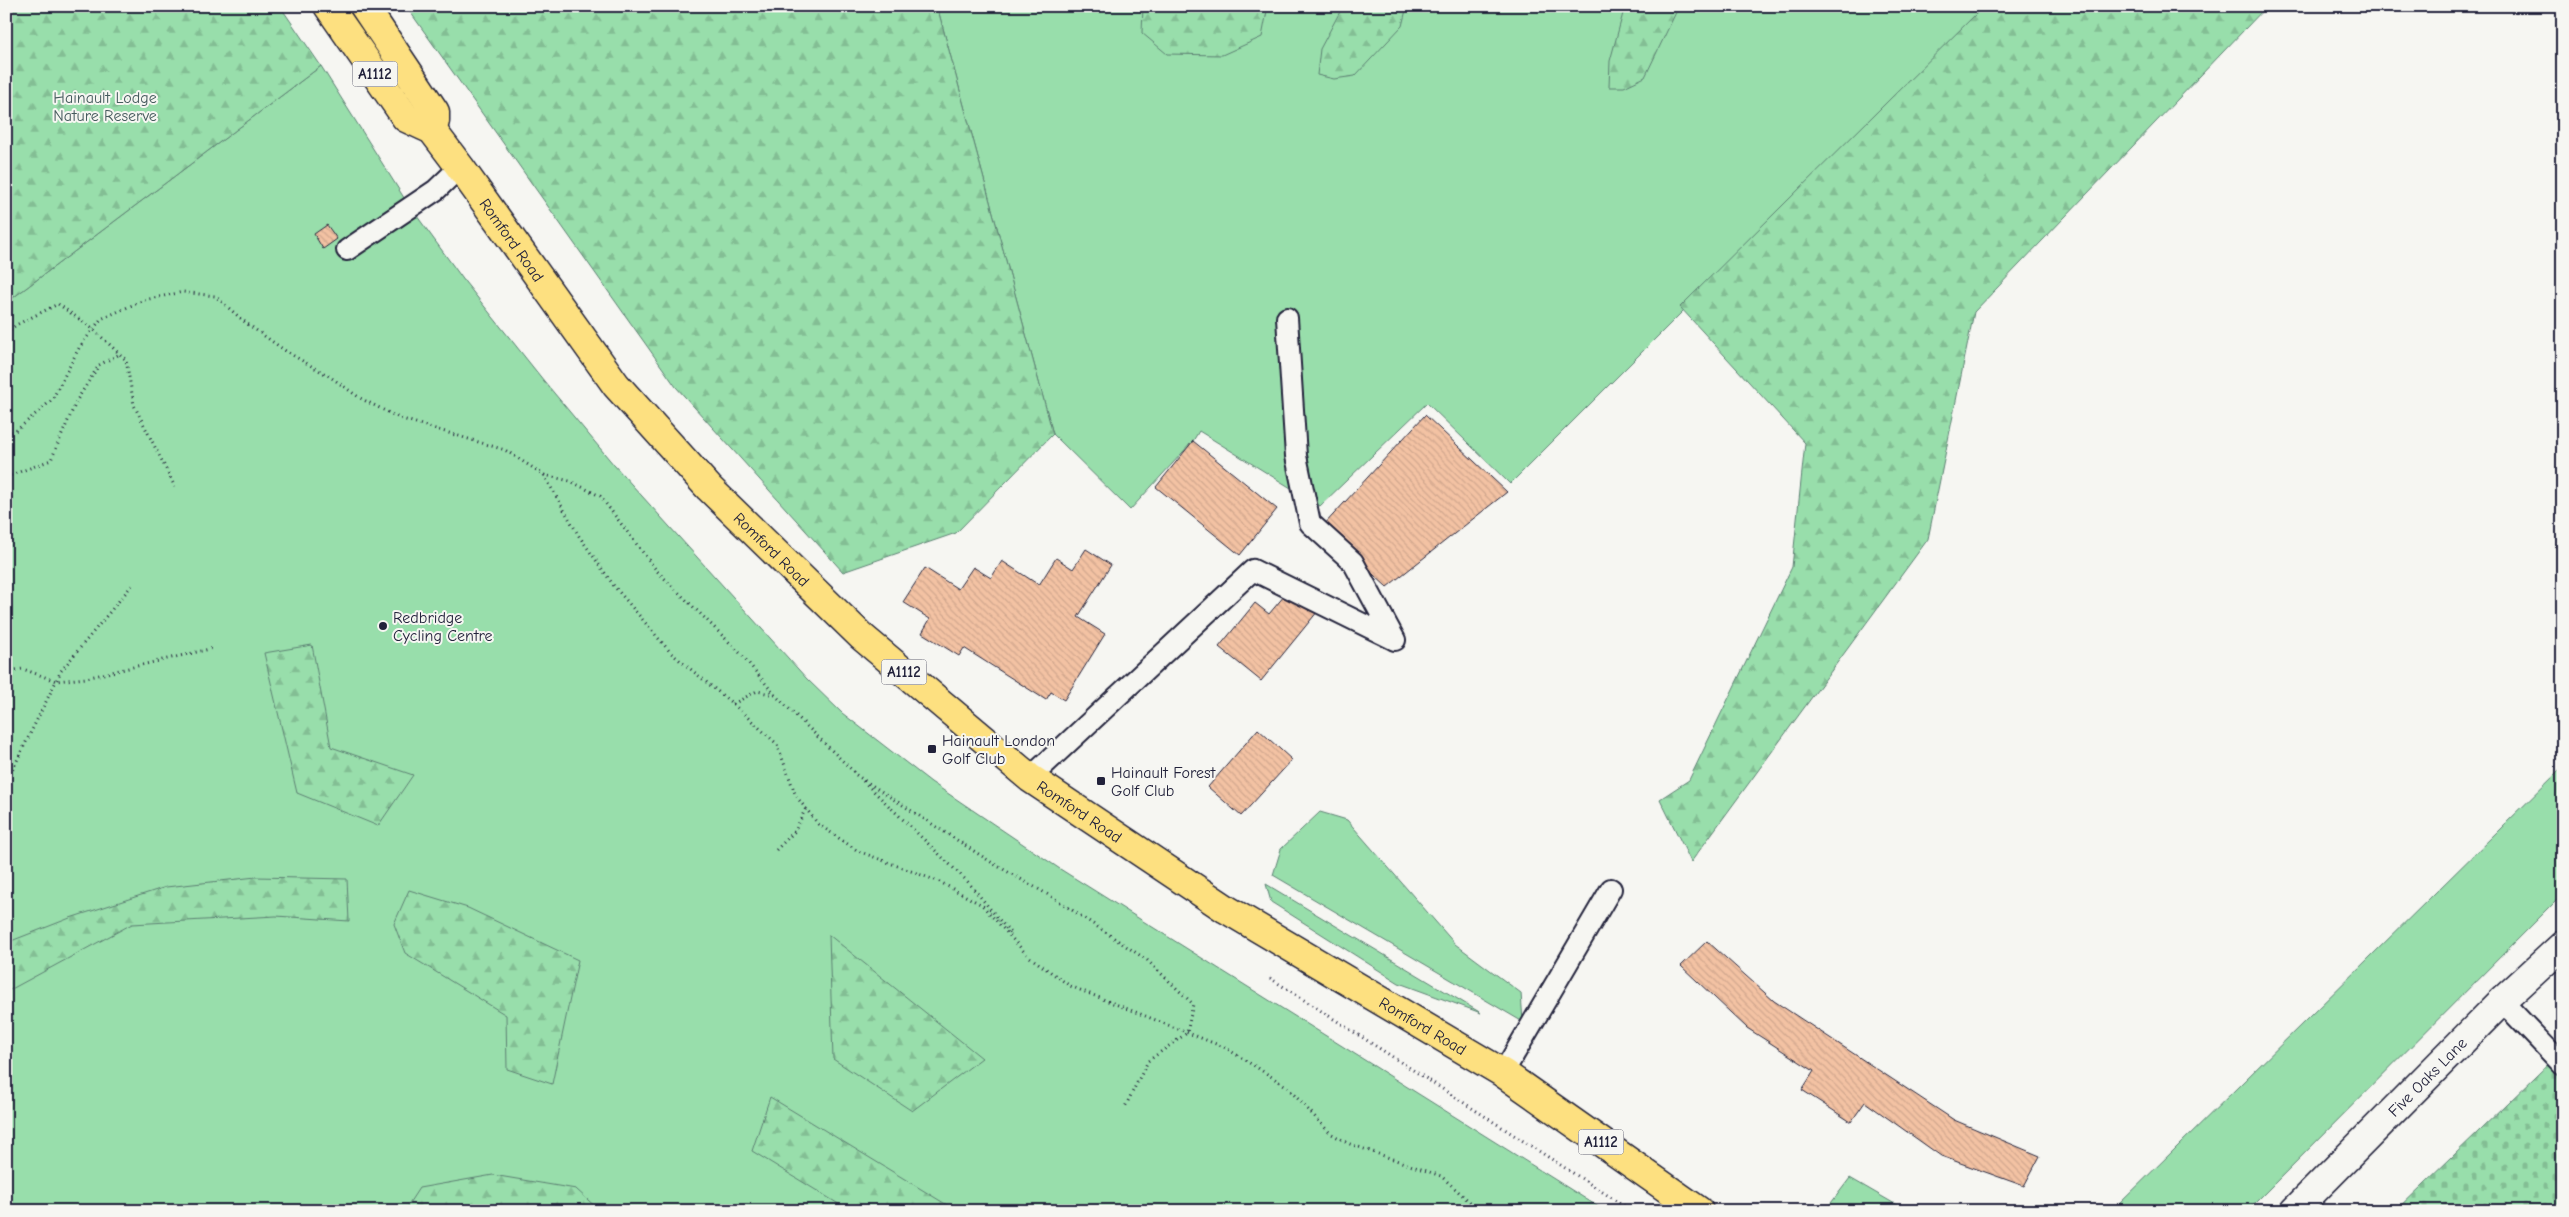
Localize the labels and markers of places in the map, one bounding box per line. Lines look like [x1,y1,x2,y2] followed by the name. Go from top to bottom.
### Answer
[393,609,493,645] place label: Redbridge Cycling Centre
[377,620,389,632] marker: Redbridge Cycling Centre
[942,732,1055,768] place label: Hainault London Golf Club
[926,743,938,755] marker: Hainault London Golf Club
[1111,764,1216,800] place label: Hainault Forest Golf Club
[1095,775,1107,787] marker: Hainault Forest Golf Club

